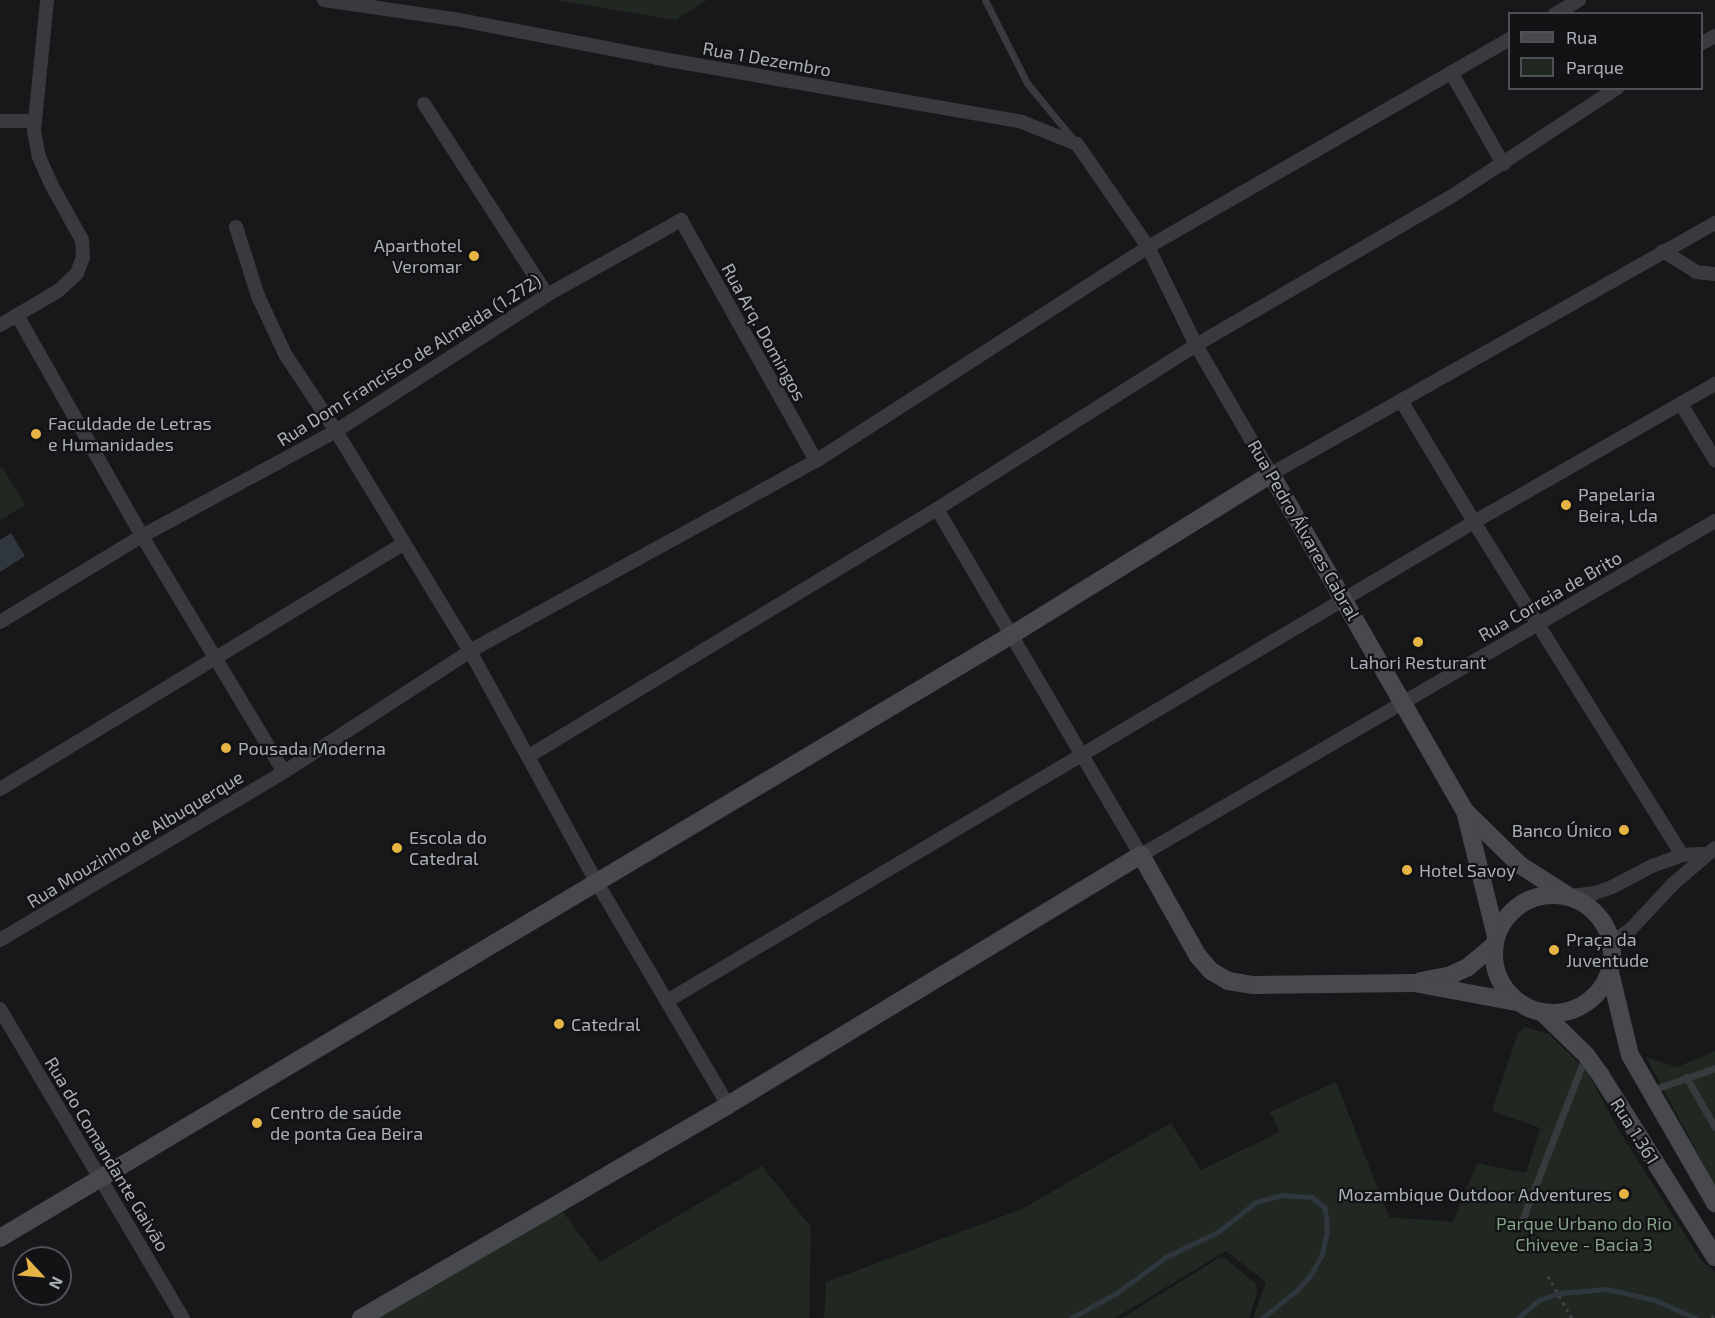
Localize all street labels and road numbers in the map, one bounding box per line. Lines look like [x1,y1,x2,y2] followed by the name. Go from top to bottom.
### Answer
[701,37,833,81] street label: Rua 1 Dezembro
[717,259,811,405] street label: Rua Arq. Domingos
[273,269,545,451] street label: Rua Dom Francisco de Almeida (1.272)
[1243,436,1365,624] street label: Rua Pedro Álvares Cabral
[1474,546,1626,646] street label: Rua Correia de Brito
[23,766,247,912] street label: Rua Mouzinho de Albuquerque
[40,1053,174,1255] street label: Rua do Comandante Gaivão
[1606,1094,1664,1168] street label: Rua 1.361

